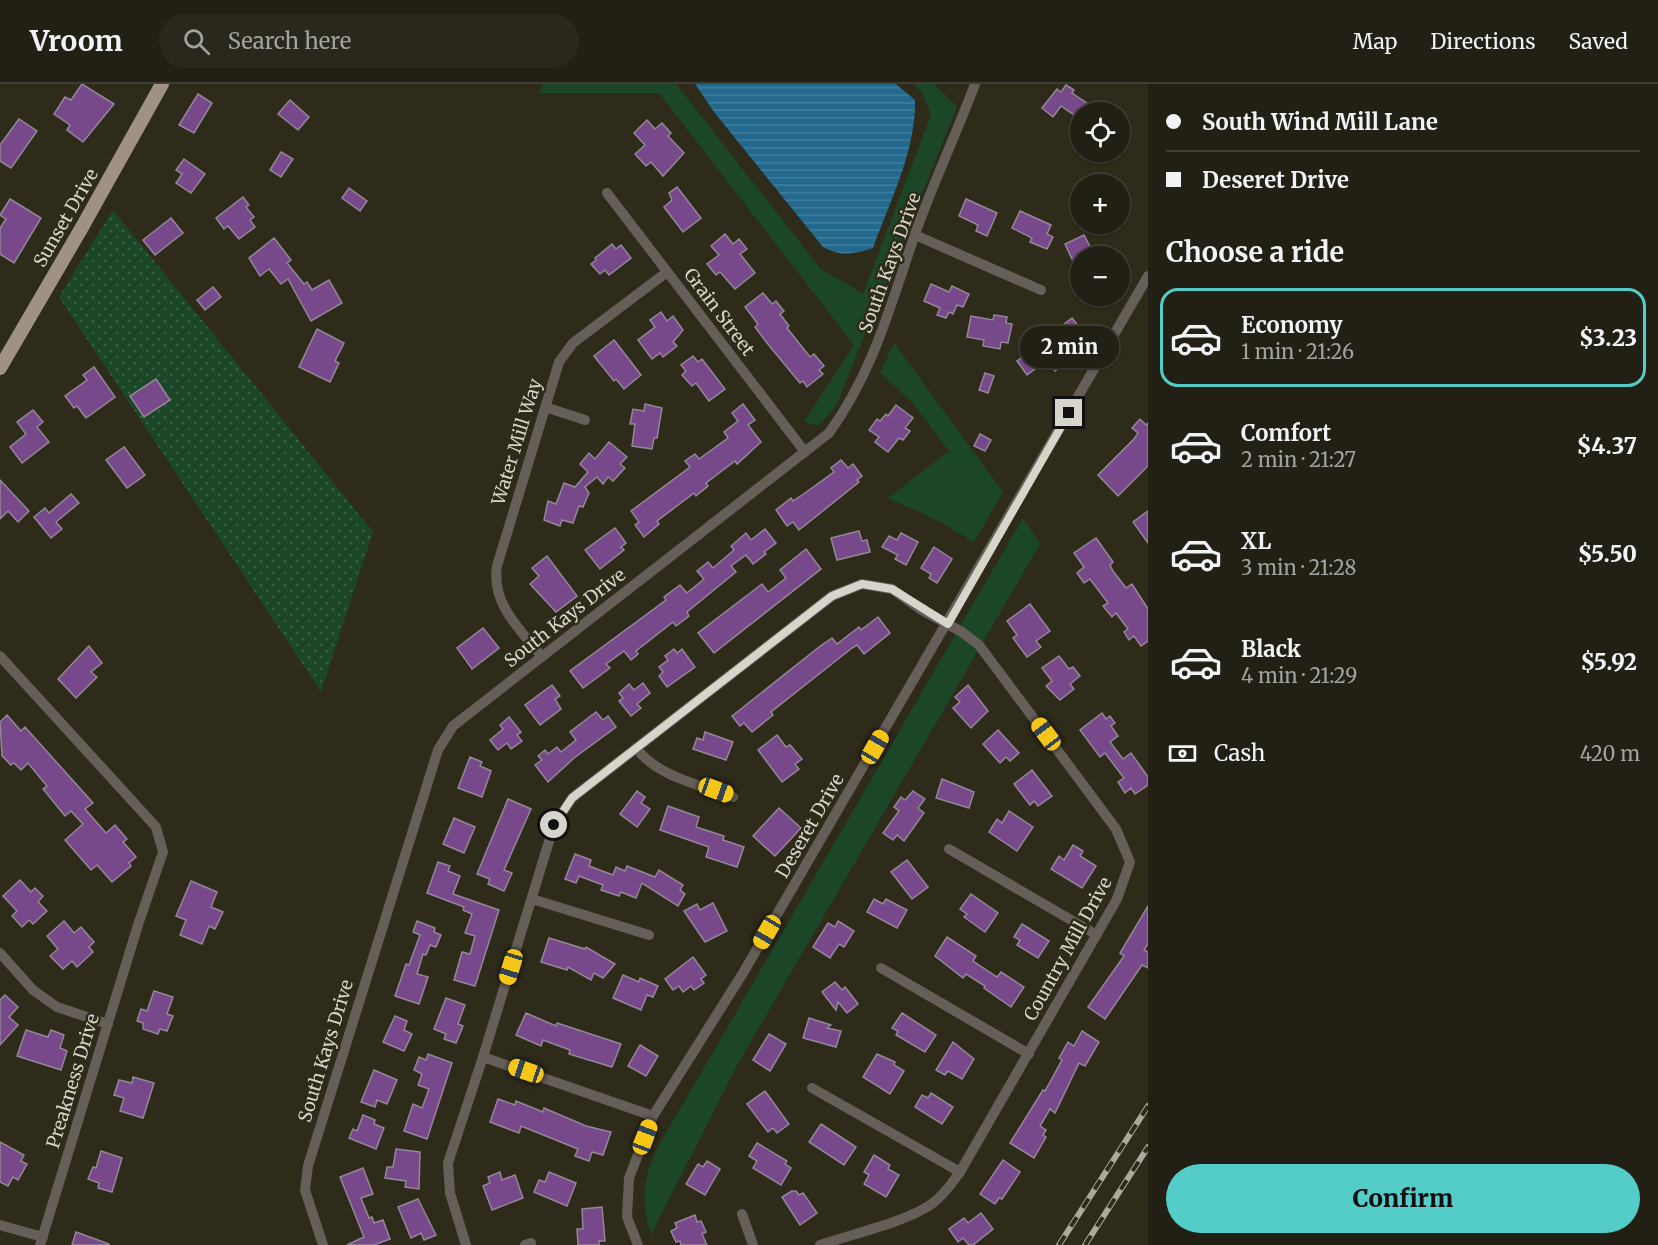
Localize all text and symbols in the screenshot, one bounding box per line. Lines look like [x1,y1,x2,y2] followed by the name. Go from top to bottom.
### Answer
[159,14,579,68] search box
[30,23,123,59] text: Vroom
[180,25,213,58] icon: search
[228,27,351,55] text: Search here
[1353,28,1397,55] text: Map
[1430,28,1535,55] text: Directions
[1568,28,1628,55] text: Saved
[1070,102,1130,306] map controls
[1070,102,1130,162] button: locate
[1202,108,1438,136] text: South Wind Mill Lane
[28,164,103,271] street label: Sunset Drive
[1202,166,1349,194] text: Deseret Drive
[1070,174,1130,234] button: +
[853,189,926,336] street label: South Kays Drive
[1166,235,1344,269] text: Choose a ride
[1070,246,1130,306] button: −
[679,263,760,360] street label: Grain Street
[1169,311,1223,365] icon: car
[1241,311,1342,339] text: Economy
[1579,324,1637,352] text: $3.23
[1020,326,1118,368] callout: 2 min
[1041,334,1098,359] text: 2 min
[1241,339,1354,364] text: 1 min · 21:26
[486,375,547,509] street label: Water Mill Way
[1055,399,1082,426] route end
[1169,419,1223,473] icon: car
[1241,419,1331,447] text: Comfort
[1577,432,1637,460] text: $4.37
[1241,447,1356,472] text: 2 min · 21:27
[1169,527,1223,581] icon: car
[1241,527,1271,555] text: XL
[1578,540,1637,568] text: $5.50
[1241,555,1356,580] text: 3 min · 21:28
[499,563,630,672] street label: South Kays Drive
[1169,635,1223,689] icon: car
[1241,635,1301,663] text: Black
[1581,648,1637,676] text: $5.92
[1241,663,1357,688] text: 4 min · 21:29
[1028,714,1064,754] car
[858,727,892,767] car
[1166,737,1199,770] icon: cash
[1214,739,1265,767] text: Cash
[1580,741,1640,766] text: 420 m
[770,769,849,882] street label: Deseret Drive
[696,775,736,805] car
[540,811,567,838] route start
[1019,873,1117,1025] street label: Country Mill Drive
[750,912,784,952] car
[497,947,525,987] car
[293,977,358,1125] street label: South Kays Drive
[41,1011,104,1151] street label: Preakness Drive
[506,1057,546,1085] car
[630,1117,660,1157] car
[1166,1164,1640,1233] button: Confirm

